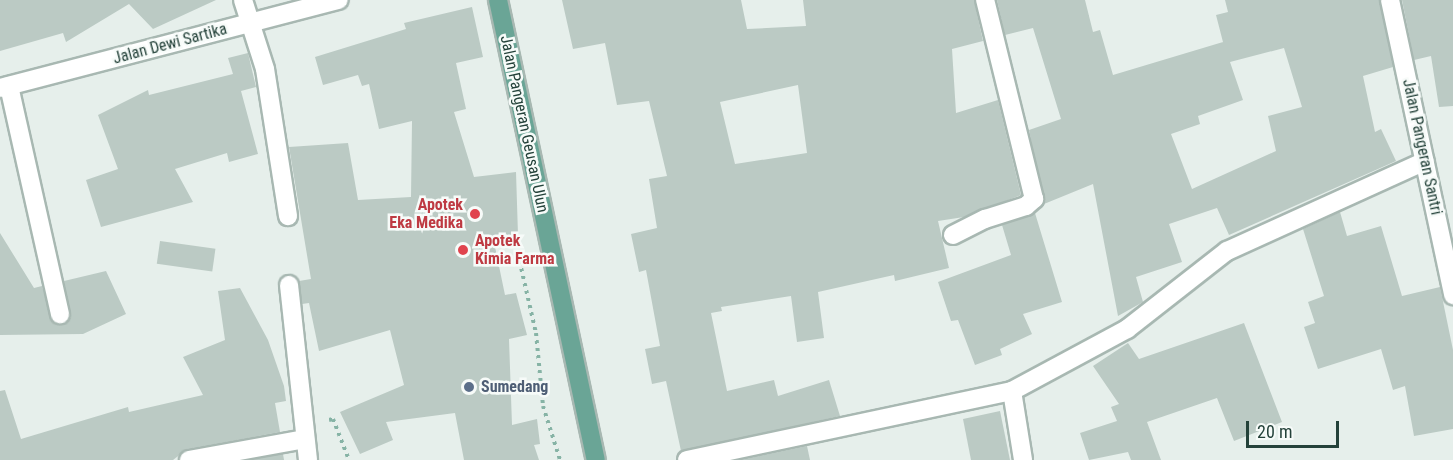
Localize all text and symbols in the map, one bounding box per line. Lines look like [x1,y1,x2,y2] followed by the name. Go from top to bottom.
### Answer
[111,20,229,68] street label: Jalan Dewi Sartika
[496,34,552,214] street label: Jalan Pangeran Geusan Ulun
[1398,77,1446,217] street label: Jalan Pangeran Santri
[389,195,463,233] place label: Apotek Eka Medika
[468,207,482,221] marker: Apotek Eka Medika
[475,231,555,269] place label: Apotek Kimia Farma
[456,243,470,257] marker: Apotek Kimia Farma
[481,377,548,397] place label: Sumedang
[462,380,476,394] marker: Sumedang
[1249,409,1342,447] scale bar
[1257,421,1292,442] text: 20 m

